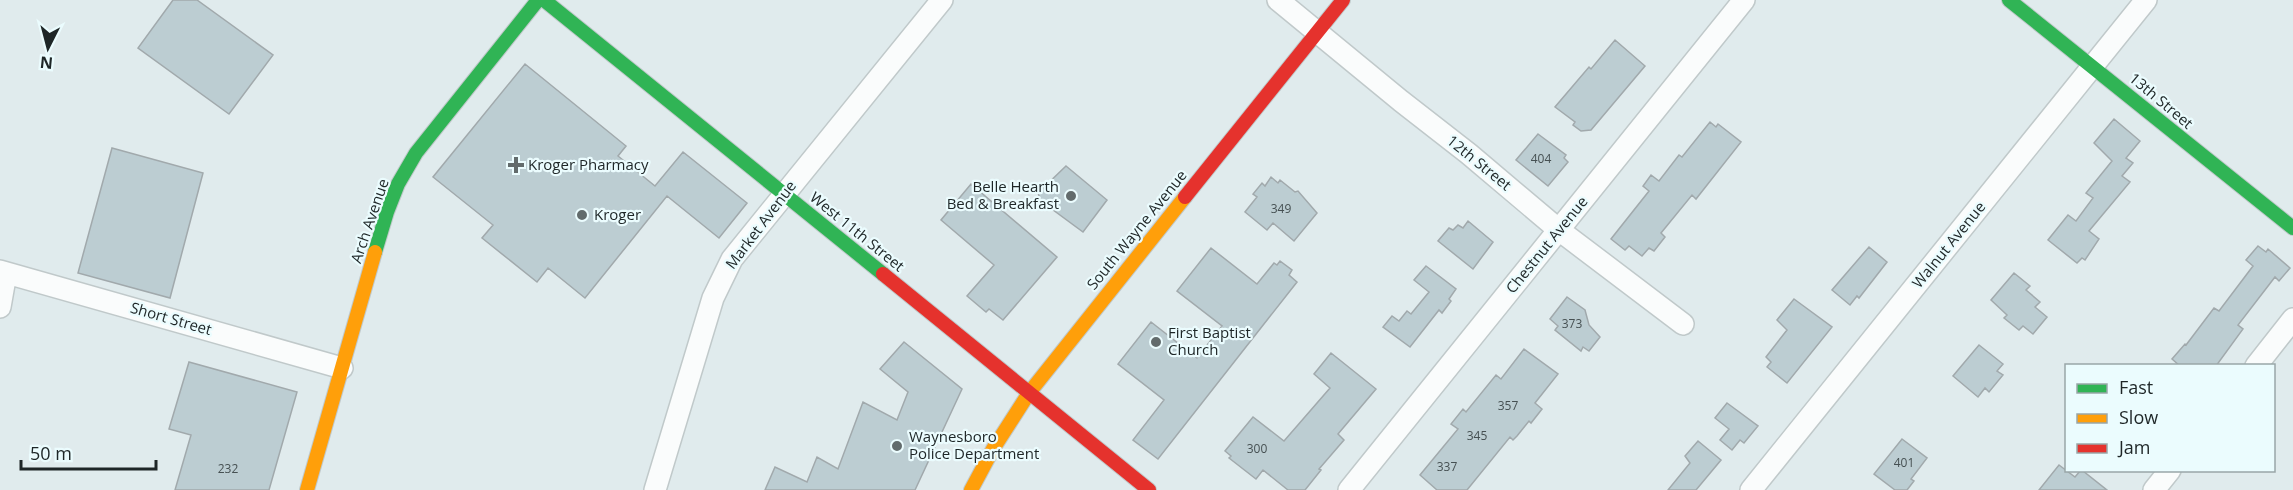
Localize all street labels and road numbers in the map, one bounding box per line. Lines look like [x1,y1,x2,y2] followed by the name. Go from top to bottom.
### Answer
[2126,68,2198,133] street label: 13th Street
[1443,130,1516,194] street label: 12th Street
[1082,165,1191,293] street label: South Wayne Avenue
[345,176,393,266] street label: Arch Avenue
[720,176,800,273] street label: Market Avenue
[806,187,909,276] street label: West 11th Street
[1501,192,1592,297] street label: Chestnut Avenue
[1907,197,1989,292] street label: Walnut Avenue
[128,297,214,339] street label: Short Street

